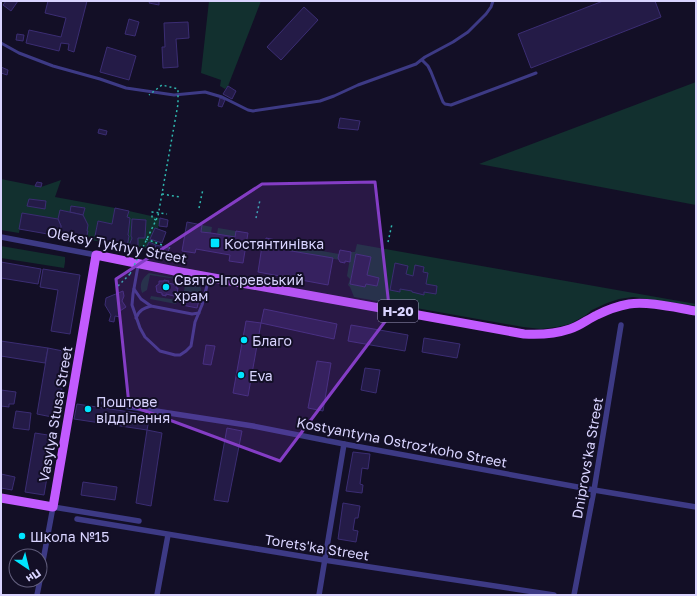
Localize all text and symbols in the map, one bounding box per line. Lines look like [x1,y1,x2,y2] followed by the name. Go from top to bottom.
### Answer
[46,223,188,267] street label: Oleksy Tykhyy Street
[224,235,324,252] place label: Костянтинівка
[209,237,221,249] marker: Костянтинівка
[174,271,304,304] place label: Свято-Ігоревський храм
[161,282,171,292] marker: Свято-Ігоревський храм
[378,300,418,322] road number: Н-20
[252,332,292,349] place label: Благо
[239,335,249,345] marker: Благо
[35,345,75,483] street label: Vasylya Stusa Street
[249,367,273,384] place label: Eva
[236,370,246,380] marker: Eva
[96,393,170,426] place label: Поштове відділення
[568,396,606,520] street label: Dniprovs'ka Street
[83,404,93,414] marker: Поштове відділення
[295,413,509,471] street label: Kostyantyna Ostroz'koho Street
[30,528,109,545] place label: Школа №15
[264,530,370,564] street label: Toretsʹka Street
[17,531,27,541] marker: Школа №15
[8,548,48,588] north arrow
[24,567,44,586] text: Пн

